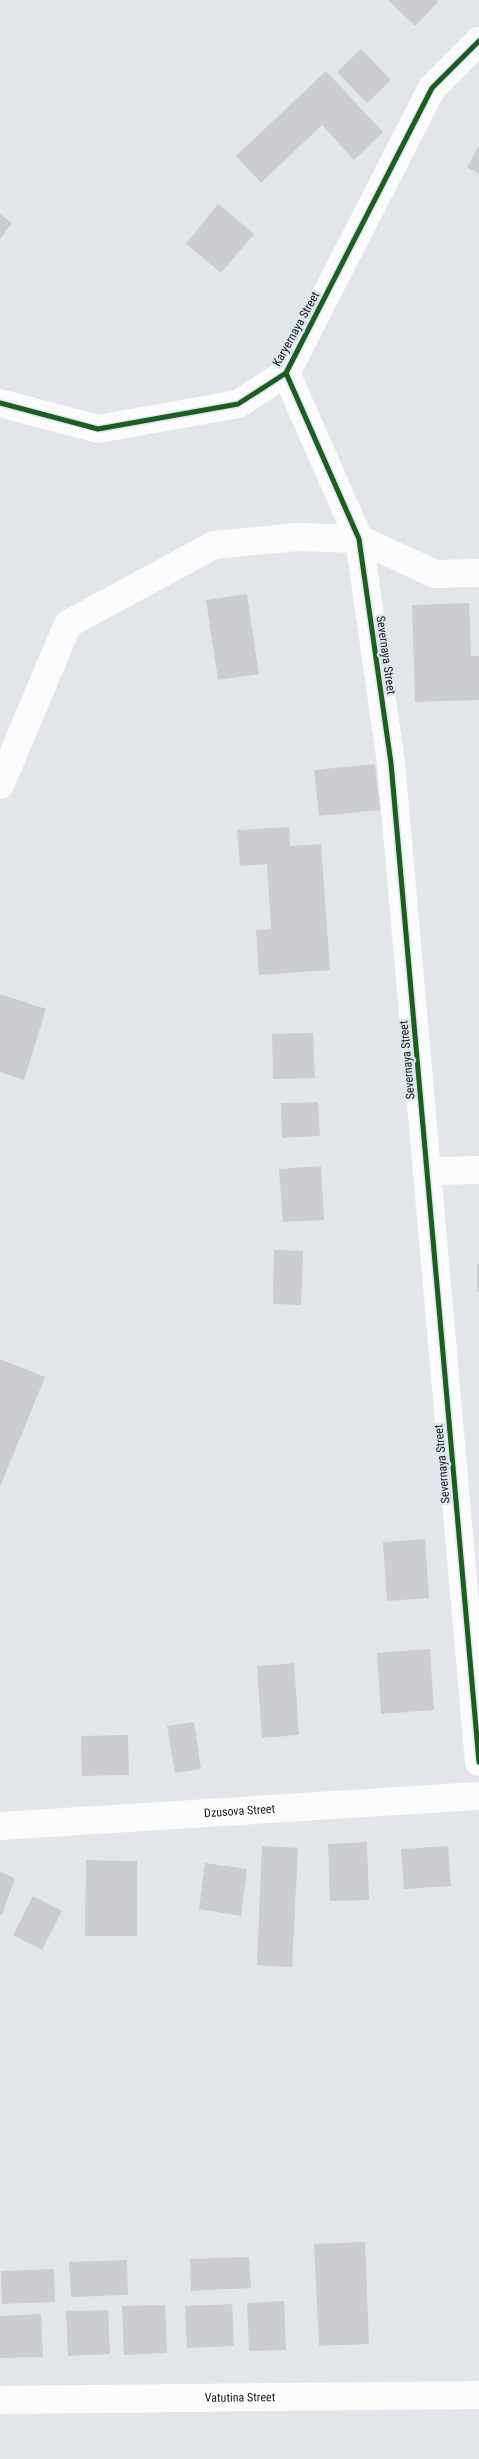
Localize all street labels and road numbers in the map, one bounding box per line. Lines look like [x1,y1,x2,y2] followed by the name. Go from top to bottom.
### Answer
[270,289,323,369] street label: Karyernaya Street
[374,615,398,696] street label: Severnaya Street
[397,1020,417,1100] street label: Severnaya Street
[432,1424,452,1504] street label: Severnaya Street
[204,1802,276,1820] street label: Dzusova Street
[205,2390,276,2405] street label: Vatutina Street

